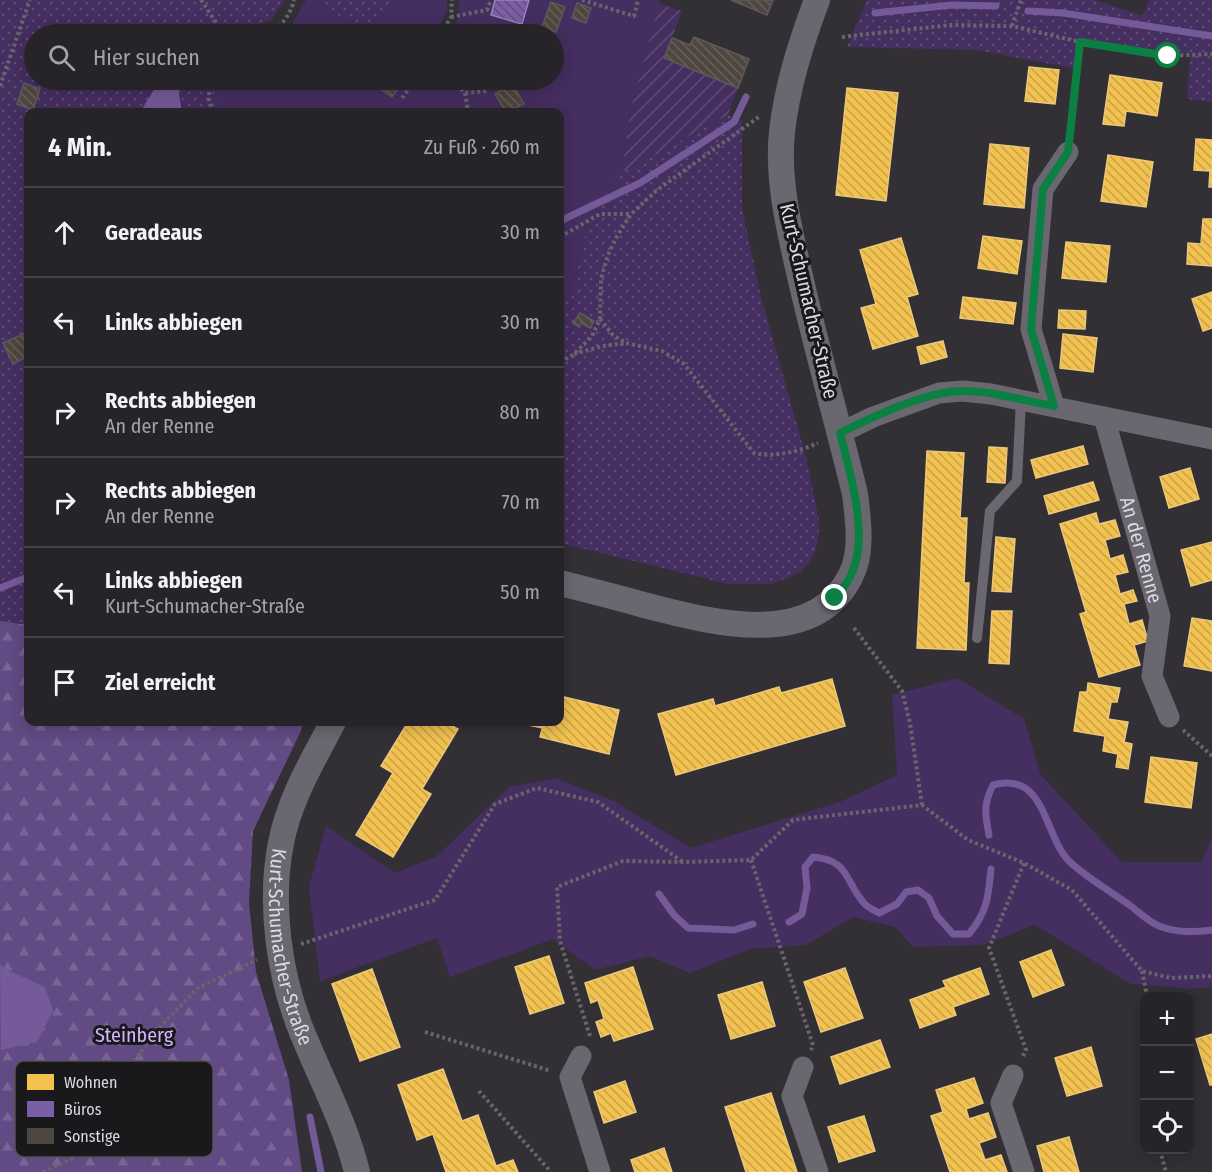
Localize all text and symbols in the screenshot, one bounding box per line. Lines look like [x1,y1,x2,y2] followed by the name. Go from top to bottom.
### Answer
[24,24,564,90] search box
[45,41,78,74] icon: search
[1154,42,1180,68] route start
[93,44,200,71] text: Hier suchen
[48,132,112,163] text: 4 Min.
[424,135,540,159] text: Zu Fuß · 260 m
[775,201,843,401] street label: Kurt-Schumacher-Straße
[48,216,81,249] icon: ahead
[105,219,202,246] text: Geradeaus
[500,220,540,244] text: 30 m
[48,306,81,339] icon: left
[105,309,243,336] text: Links abbiegen
[500,310,540,334] text: 30 m
[105,387,256,414] text: Rechts abbiegen
[48,396,81,429] icon: right
[500,400,540,424] text: 80 m
[105,414,214,438] text: An der Renne
[105,477,256,504] text: Rechts abbiegen
[48,486,81,519] icon: right
[502,490,540,514] text: 70 m
[1115,494,1168,606] street label: An der Renne
[105,504,214,528] text: An der Renne
[105,567,243,594] text: Links abbiegen
[48,576,81,609] icon: left
[500,580,540,604] text: 50 m
[821,584,847,610] route end
[105,594,305,618] text: Kurt-Schumacher-Straße
[48,666,81,699] icon: arrive
[105,669,216,696] text: Ziel erreicht
[264,847,318,1049] street label: Kurt-Schumacher-Straße
[1140,992,1194,1154] map controls
[1140,992,1194,1046] button: +
[95,1023,174,1047] park label: Steinberg
[1140,1046,1194,1100] button: −
[15,1061,213,1157] legend
[64,1073,117,1092] text: Wohnen
[64,1100,102,1119] text: Büros
[1140,1100,1194,1154] button: locate
[64,1127,120,1146] text: Sonstige

